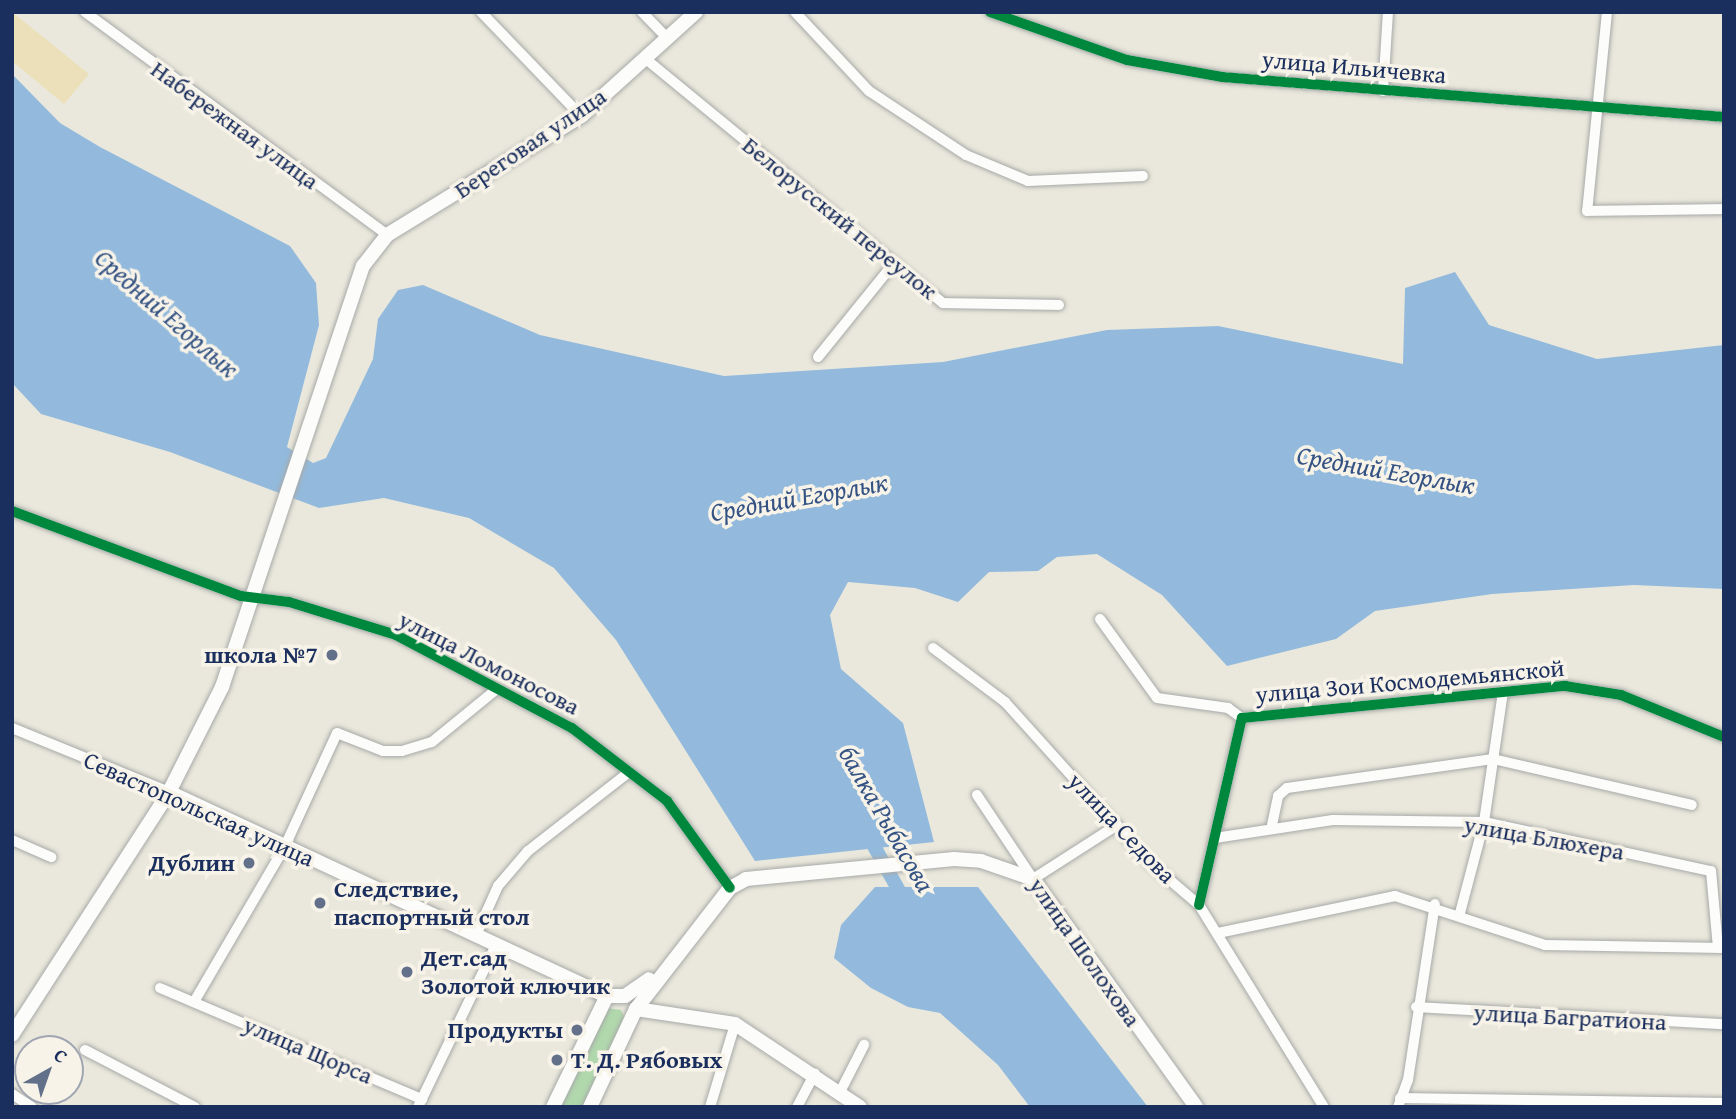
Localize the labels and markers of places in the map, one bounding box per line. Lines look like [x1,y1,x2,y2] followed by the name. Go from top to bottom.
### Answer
[204,641,318,669] place label: школа №7
[324,647,340,663] marker: школа №7
[149,849,235,877] place label: Дублин
[241,855,257,871] marker: Дублин
[334,875,529,931] place label: Следствие, паспортный стол
[312,895,328,911] marker: Следствие, паспортный стол
[421,944,610,1000] place label: Дет.сад Золотой ключик
[399,964,415,980] marker: Дет.сад Золотой ключик
[448,1016,563,1044] place label: Продукты
[569,1022,585,1038] marker: Продукты
[571,1046,722,1074] place label: Т. Д. Рябовых
[549,1052,565,1068] marker: Т. Д. Рябовых

